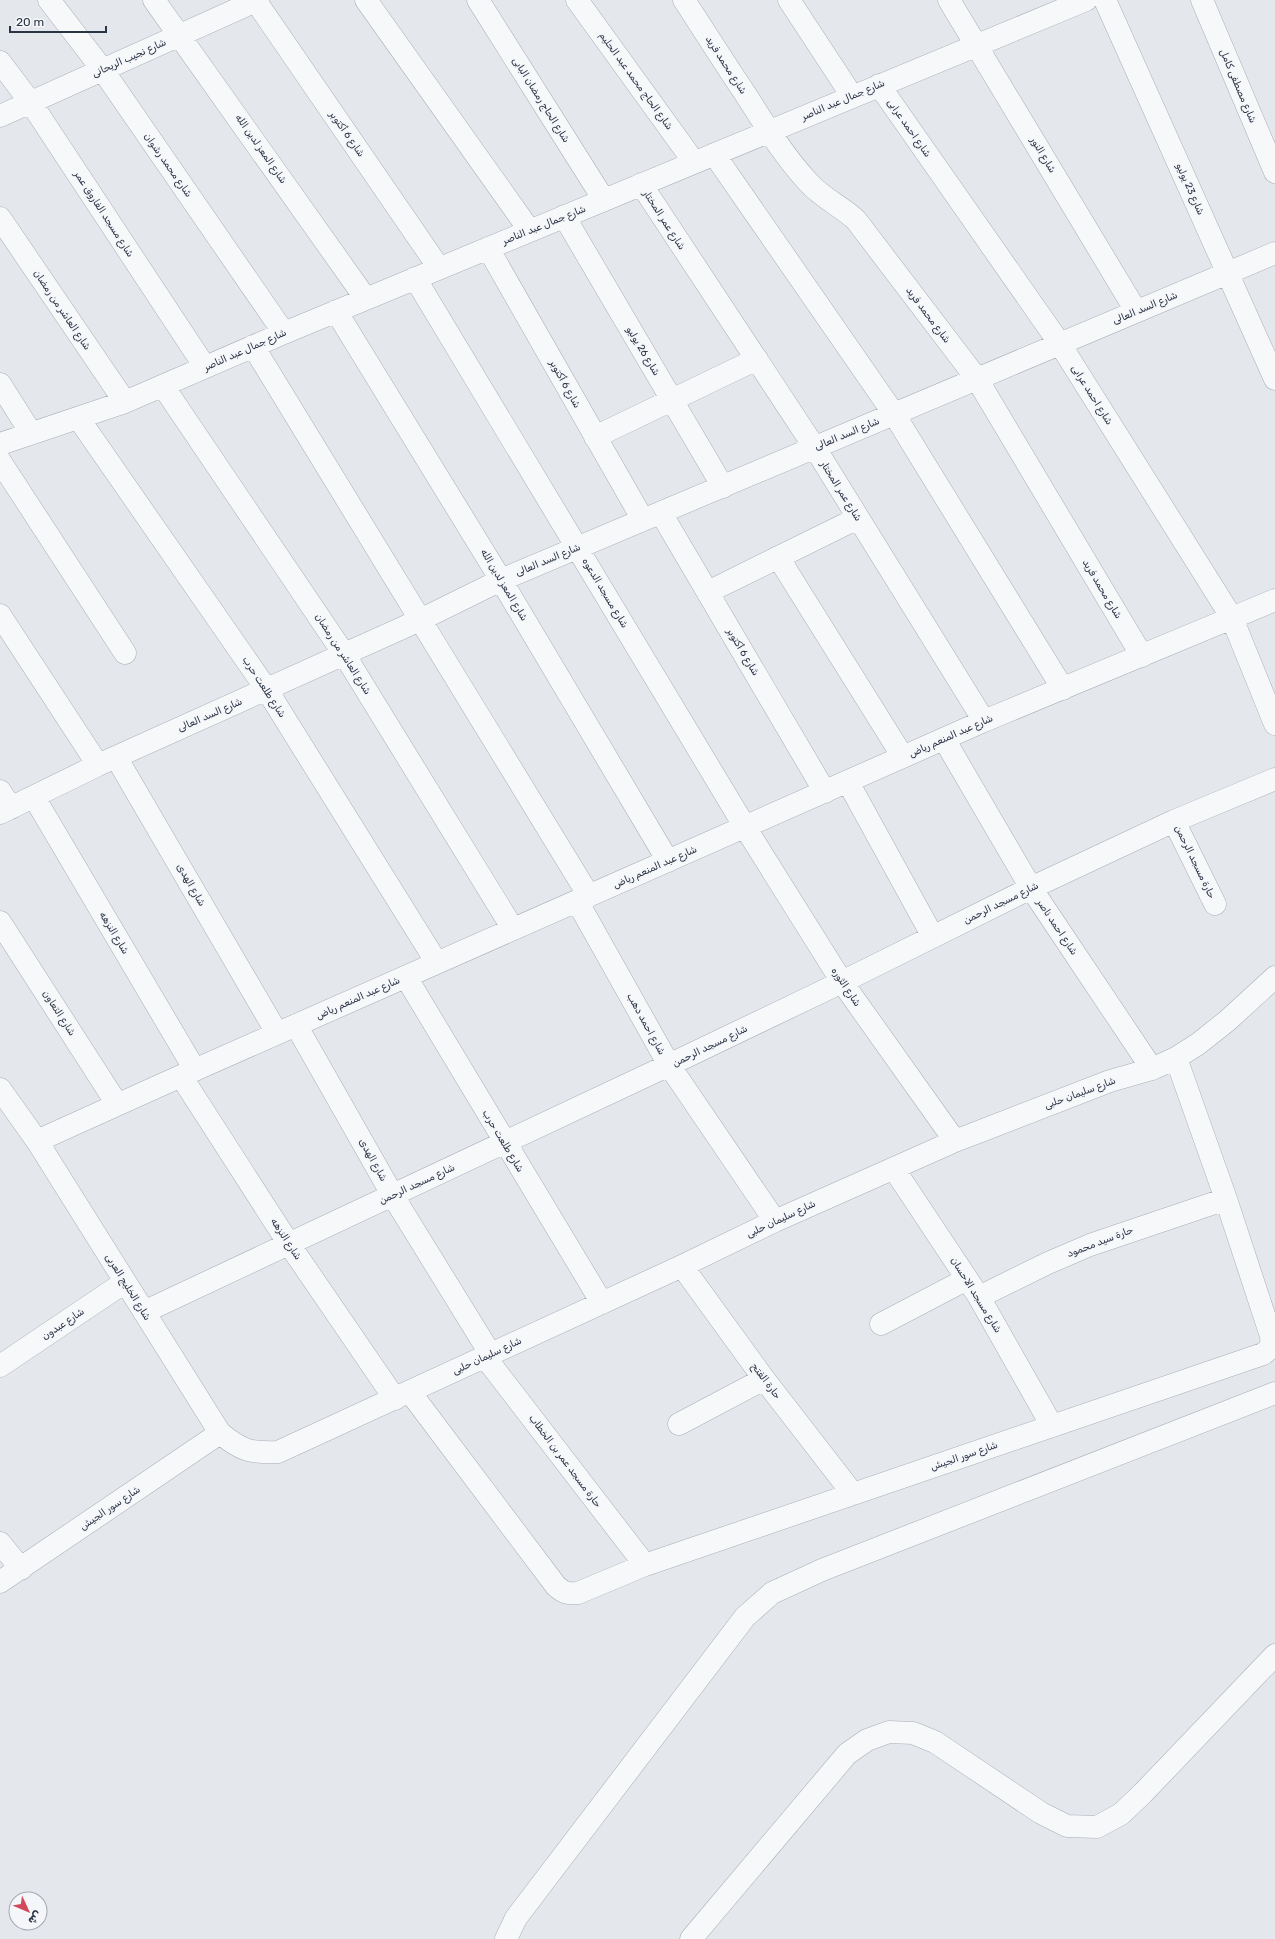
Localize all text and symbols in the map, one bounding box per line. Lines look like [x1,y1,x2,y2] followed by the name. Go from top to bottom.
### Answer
[10,8,106,34] scale bar
[16,15,44,29] text: 20 m
[596,30,675,133] street label: شارع الحاج محمد عبد الحليم
[702,34,749,97] street label: شارع محمد فريد
[90,36,168,81] street label: شارع نجيب الريحانى
[1216,47,1259,125] street label: شارع مصطفى كامل
[509,55,572,145] street label: شارع الحاج رمضان البابى
[799,77,887,124] street label: شارع جمال عبد الناصر
[884,97,934,160] street label: شارع احمد عرابى
[325,108,367,160] street label: شارع 6 أكتوبر
[232,112,289,186] street label: شارع المعز لدين الله
[141,130,195,200] street label: شارع محمد رشوان
[1026,134,1058,176] street label: شارع النور
[1172,161,1207,217] street label: شارع 23 يوليو
[70,168,136,260] street label: شارع مسجد الفاروق عمر
[639,187,688,253] street label: شارع عمر المختار
[499,203,588,249] street label: شارع جمال عبد الناصر
[30,268,93,353] street label: شارع العاشر من رمضان
[902,285,953,346] street label: شارع محمد فريد
[1111,289,1180,328] street label: شارع السد العالى
[623,324,662,378] street label: شارع 26 يوليو
[201,326,289,375] street label: شارع جمال عبد الناصر
[545,357,583,411] street label: شارع 6 أكتوبر
[1068,363,1115,428] street label: شارع احمد عرابى
[813,415,882,454] street label: شارع السد العالى
[816,458,864,524] street label: شارع عمر المختار
[514,541,583,580] street label: شارع السد العالى
[477,547,530,624] street label: شارع المعز لدين الله
[578,556,631,631] street label: شارع مسجد الدعوه
[1079,557,1124,621] street label: شارع محمد فريد
[312,611,374,697] street label: شارع العاشر من رمضان
[723,625,762,678] street label: شارع 6 أكتوبر
[239,654,288,720] street label: شارع طلعت حرب
[176,695,245,736] street label: شارع السد العالى
[907,712,995,761] street label: شارع عبد المنعم رياض
[1172,823,1218,901] street label: حارة مسجد الرحمن
[611,843,699,892] street label: شارع عبد المنعم رياض
[173,862,208,909] street label: شارع الهدى
[961,880,1041,927] street label: شارع مسجد الرحمن
[1033,896,1080,958] street label: شارع احمد ناصر
[96,910,131,957] street label: شارع النزهه
[828,965,863,1009] street label: شارع الثوره
[314,974,402,1023] street label: شارع عبد المنعم رياض
[39,988,78,1039] street label: شارع التعاون
[623,991,668,1057] street label: شارع احمد دهب
[670,1023,750,1070] street label: شارع مسجد الرحمن
[1043,1075,1118,1112] street label: شارع سليمان حلبى
[479,1108,526,1175] street label: شارع طلعت حرب
[355,1136,390,1184] street label: شارع الهدى
[377,1161,457,1208] street label: شارع مسجد الرحمن
[744,1198,818,1241] street label: شارع سليمان حلبى
[267,1216,304,1263] street label: شارع النزهه
[1065,1224,1135,1260] street label: حارة سيد محمود
[102,1251,153,1323] street label: شارع الخليج العربى
[947,1255,1004,1336] street label: شارع مسجد الاحسان
[39,1305,87,1343] street label: شارع عبدون
[450,1335,524,1378] street label: شارع سليمان حلبى
[748,1361,783,1402] street label: حارة الفتح
[526,1412,604,1510] street label: حارة مسجد عمر بن الخطاب
[929,1439,1000,1474] street label: شارع سور الجيش
[77,1483,143,1534] street label: شارع سور الجيش
[8,1891,48,1931] north arrow
[25,1908,44,1927] text: ش

